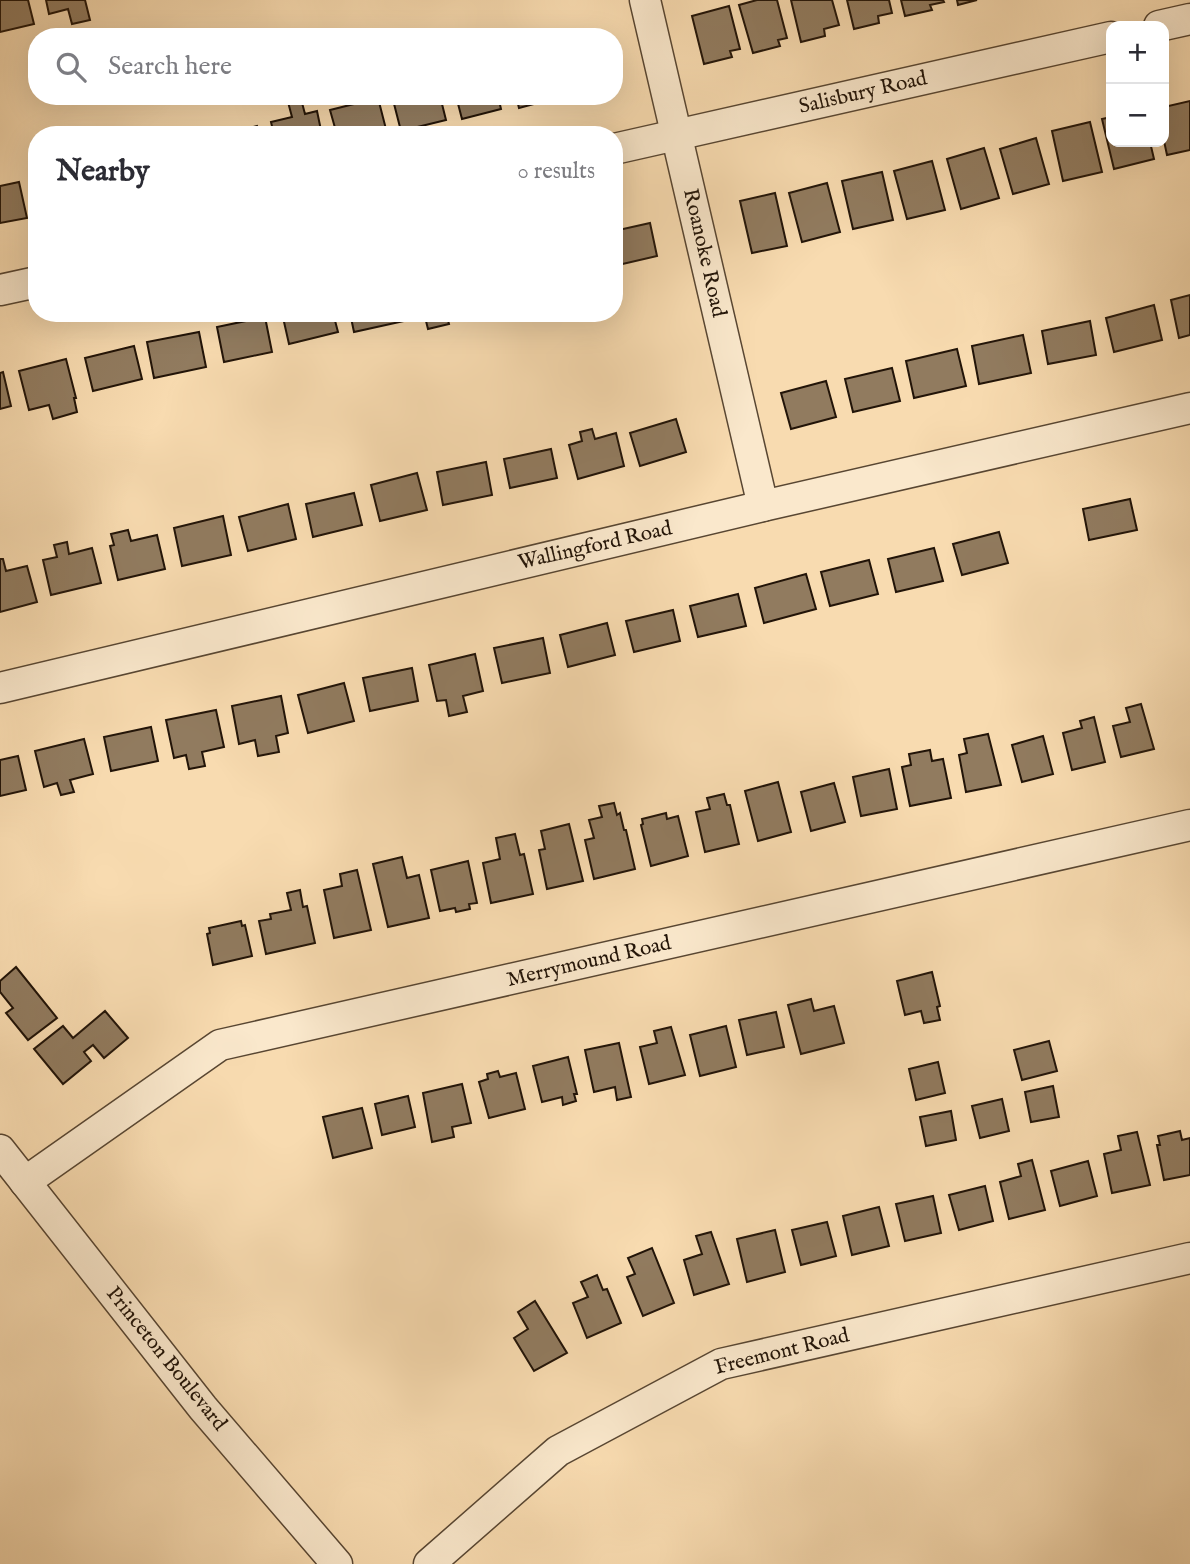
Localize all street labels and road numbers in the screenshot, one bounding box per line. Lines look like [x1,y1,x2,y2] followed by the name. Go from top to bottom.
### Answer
[796,65,930,121] street label: Salisbury Road
[676,186,732,321] street label: Roanoke Road
[515,515,675,577] street label: Wallingford Road
[504,930,674,994] street label: Merrymound Road
[99,1281,233,1437] street label: Princeton Boulevard
[712,1322,853,1382] street label: Freemont Road

